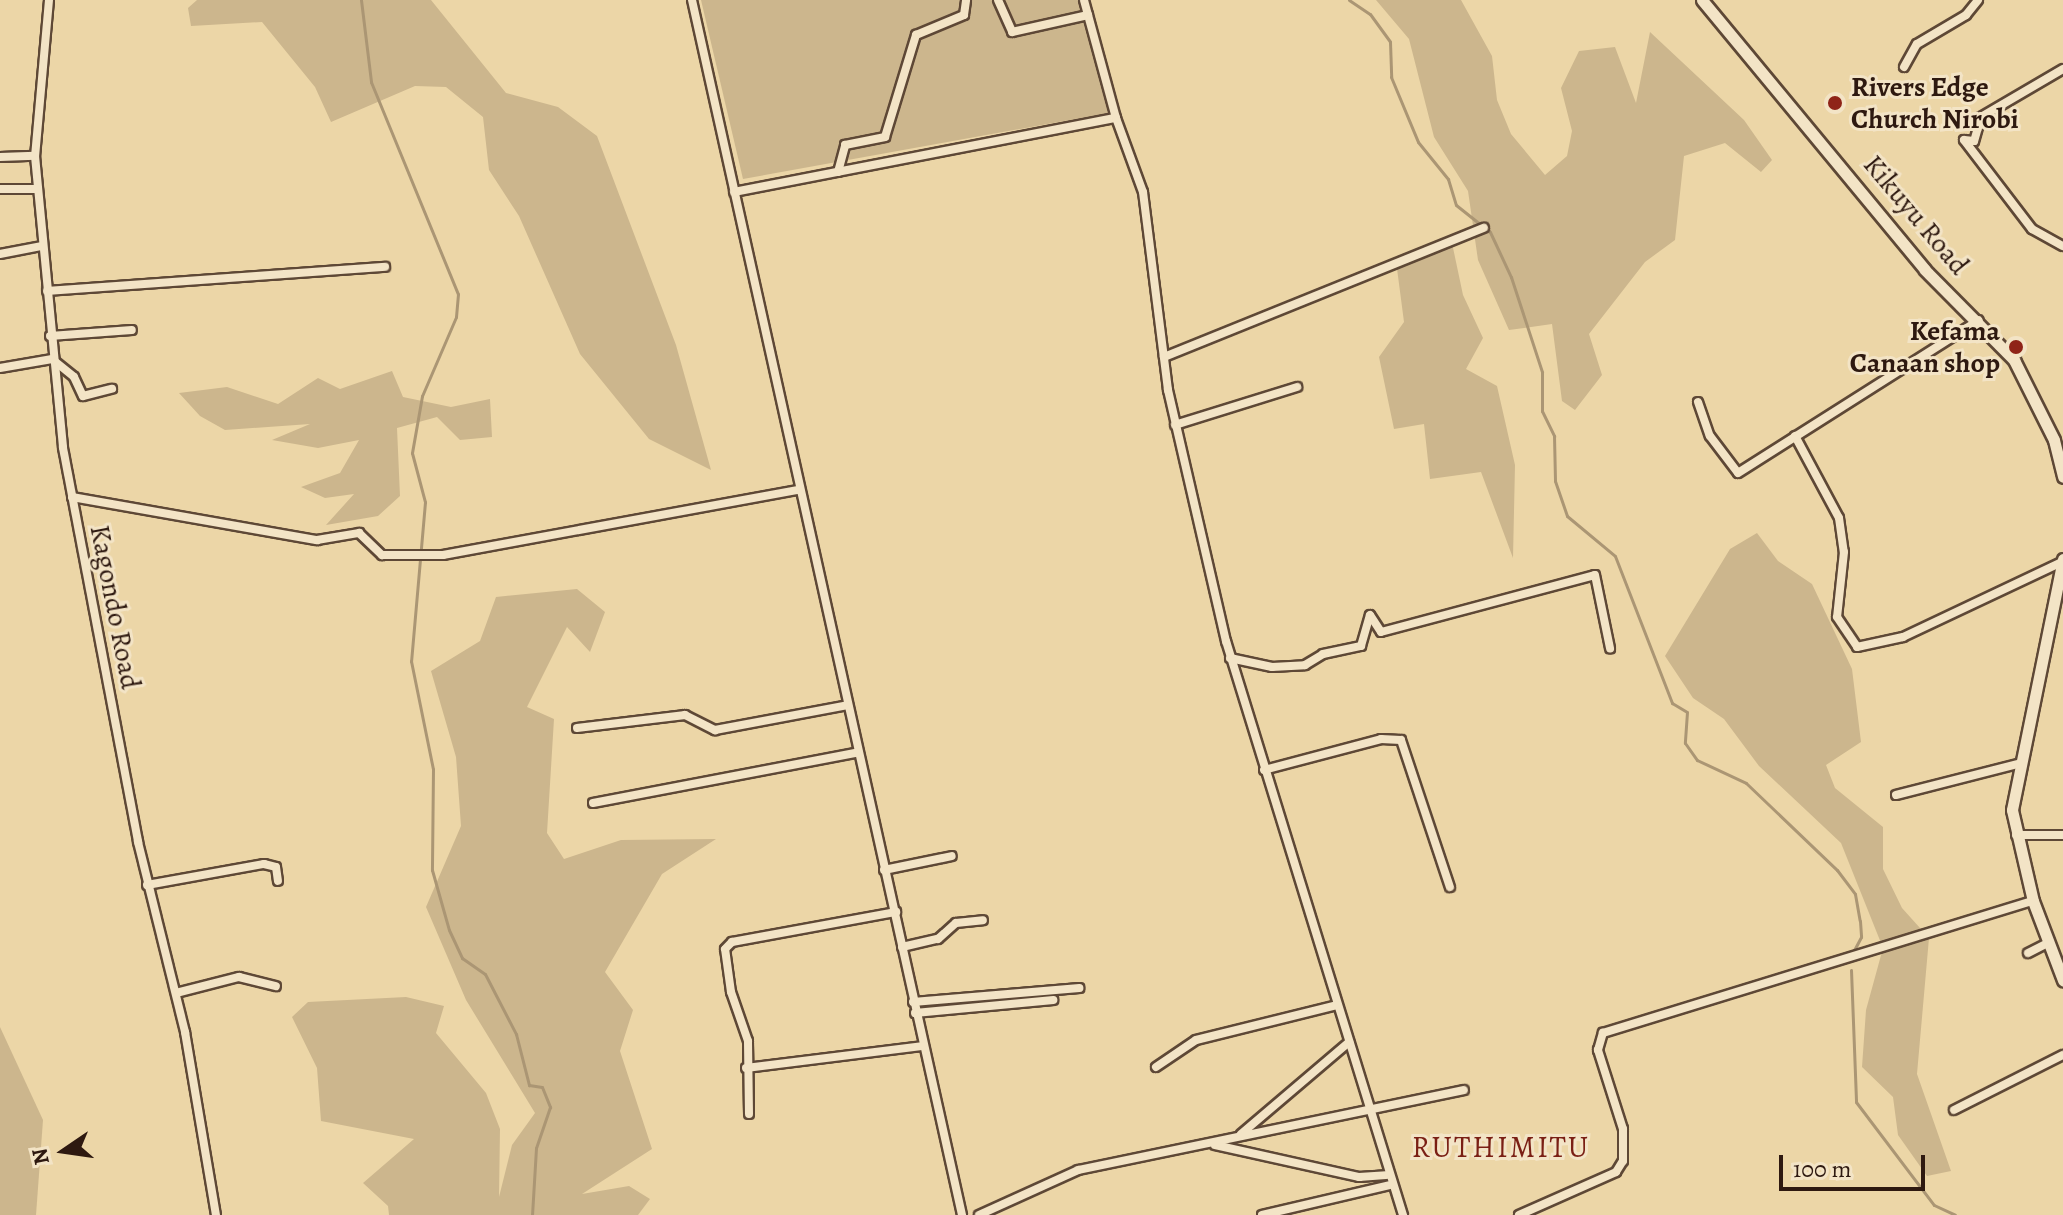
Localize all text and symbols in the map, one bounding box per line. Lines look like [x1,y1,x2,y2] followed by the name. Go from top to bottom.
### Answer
[1851,70,2019,136] place label: Rivers Edge Church Nirobi
[1826,94,1844,112] marker: Rivers Edge Church Nirobi
[1856,148,1976,282] street label: Kikuyu Road
[1850,314,2000,380] place label: Kefama Canaan shop
[2007,338,2025,356] marker: Kefama Canaan shop
[83,522,147,692] street label: Kagondo Road
[24,1111,104,1191] north arrow
[1412,1129,1590,1165] district label: RUTHIMITU
[1783,1139,1929,1189] scale bar
[24,1145,57,1168] text: N
[1793,1153,1852,1185] text: 100 m

